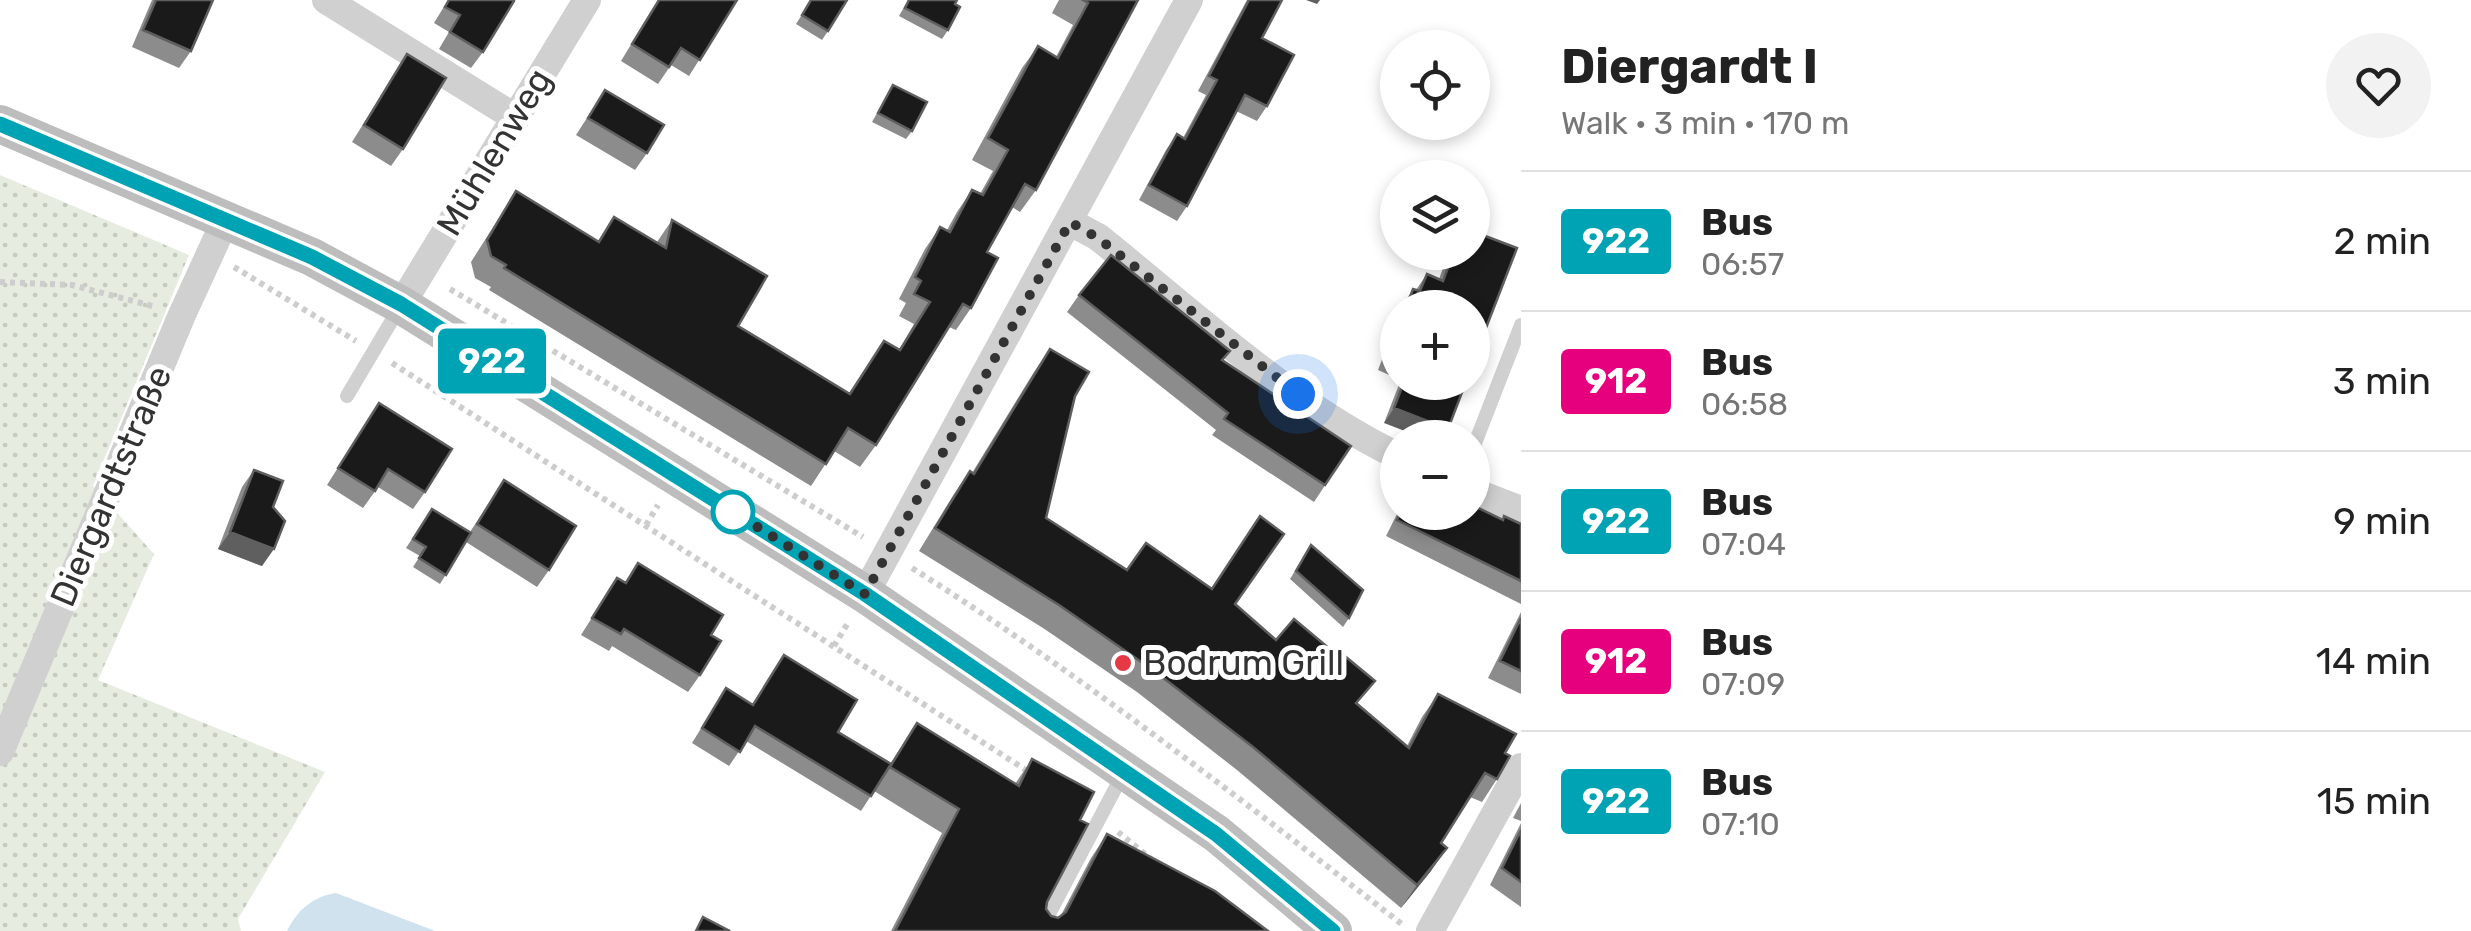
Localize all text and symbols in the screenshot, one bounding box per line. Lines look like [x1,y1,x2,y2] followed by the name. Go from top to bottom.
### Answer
[1380,30,1490,530] map controls
[1380,30,1490,140] button: locate
[2326,33,2431,138] button: heart
[1561,38,1818,95] text: Diergardt I
[428,61,560,243] street label: Mühlenweg
[1561,104,1849,142] text: Walk · 3 min · 170 m
[1380,160,1490,270] button: layers
[1701,199,1773,245] text: Bus
[2333,218,2431,264] text: 2 min
[1582,220,1650,262] text: 922
[1701,245,1784,283] text: 06:57
[1380,290,1490,400] button: +
[434,328,550,394] line badge: 922
[1701,339,1773,385] text: Bus
[458,340,526,382] text: 922
[2333,358,2431,404] text: 3 min
[41,360,181,612] street label: Diergardtstraße
[1585,360,1647,402] text: 912
[1273,369,1323,419] your location
[1701,385,1788,423] text: 06:58
[1380,420,1490,530] button: −
[1701,479,1773,525] text: Bus
[712,491,754,533] unlabelled marker
[2333,498,2431,544] text: 9 min
[1582,500,1650,542] text: 922
[1701,525,1786,563] text: 07:04
[1701,619,1773,665] text: Bus
[2316,638,2431,684] text: 14 min
[1585,640,1647,682] text: 912
[1143,642,1344,684] place label: Bodrum Grill
[1112,652,1134,674] marker: Bodrum Grill
[1701,665,1785,703] text: 07:09
[1701,759,1773,805] text: Bus
[2317,778,2431,824] text: 15 min
[1582,780,1650,822] text: 922
[1701,805,1780,843] text: 07:10

